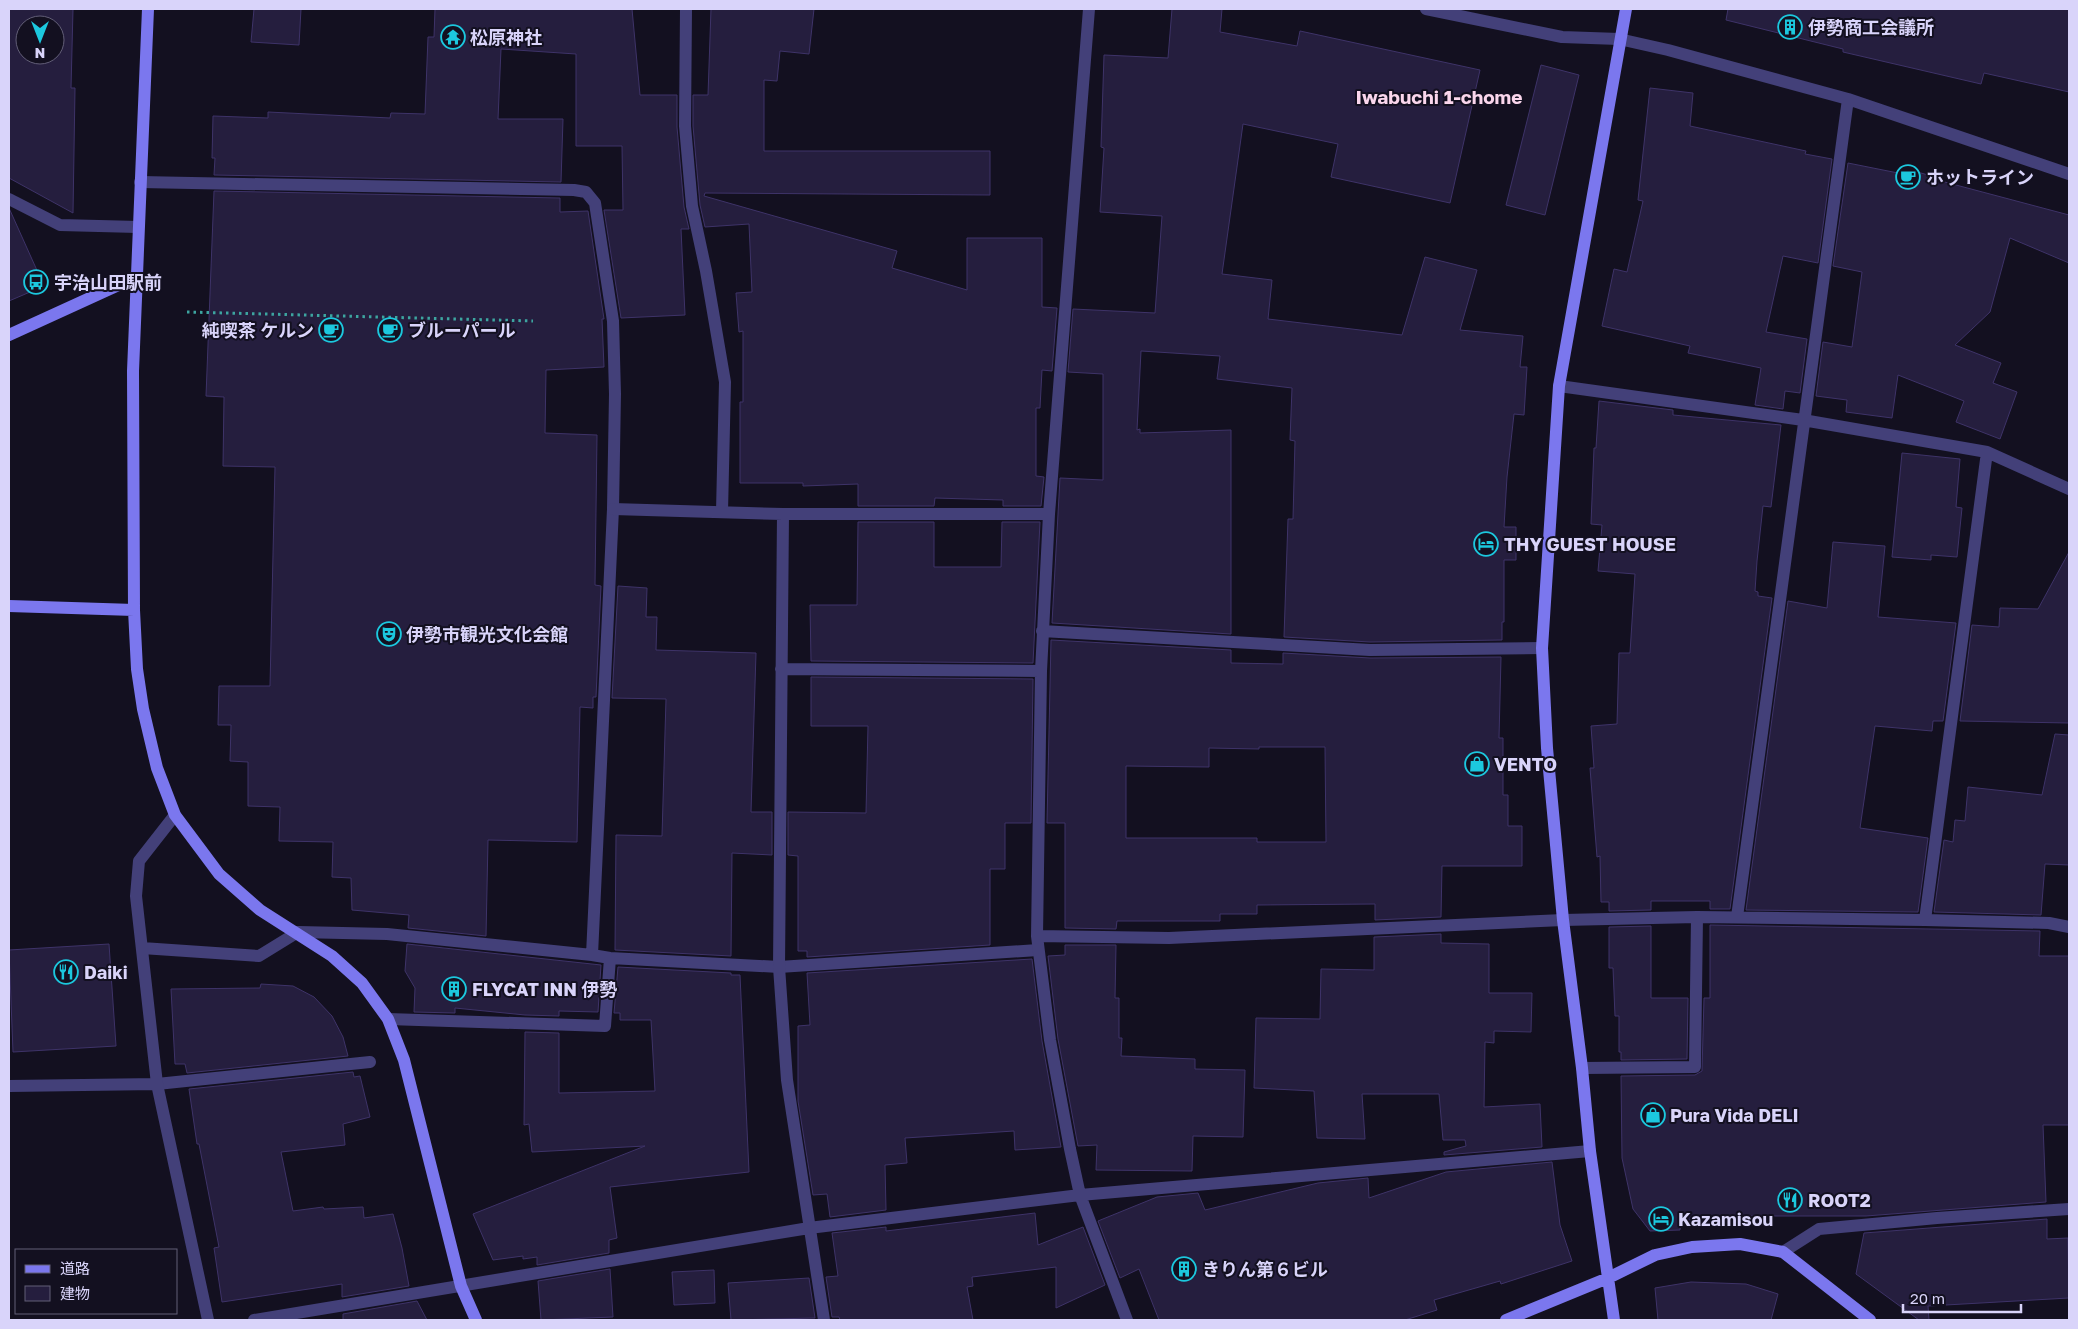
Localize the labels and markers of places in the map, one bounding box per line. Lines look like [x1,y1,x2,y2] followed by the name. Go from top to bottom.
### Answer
[1777,14,1803,40] building icon: 伊勢商工会議所
[1808,16,1934,38] place label: 伊勢商工会議所
[440,24,466,50] temple icon: 松原神社
[470,26,542,48] place label: 松原神社
[1895,164,1921,190] cafe icon: ホットライン
[1926,166,2034,188] place label: ホットライン
[23,269,49,295] bus stop icon: 宇治山田駅前
[54,271,162,293] place label: 宇治山田駅前
[318,317,344,343] cafe icon: 純喫茶 ケルン
[377,317,403,343] cafe icon: ブルーパール
[202,319,314,341] place label: 純喫茶 ケルン
[408,319,516,341] place label: ブルーパール
[1473,531,1499,557] hotel icon: THY GUEST HOUSE
[1504,533,1676,555] place label: THY GUEST HOUSE
[376,621,402,647] theatre icon: 伊勢市観光文化会館
[406,623,568,645] place label: 伊勢市観光文化会館
[1464,751,1490,777] shop icon: VENTO
[1494,753,1557,775] place label: VENTO
[53,959,79,985] restaurant icon: Daiki
[84,961,128,983] place label: Daiki
[441,976,467,1002] building icon: FLYCAT INN 伊勢
[472,978,617,1000] place label: FLYCAT INN 伊勢
[1640,1102,1666,1128] shop icon: Pura Vida DELI
[1670,1104,1799,1126] place label: Pura Vida DELI
[1777,1187,1803,1213] restaurant icon: ROOT2
[1808,1189,1871,1211] place label: ROOT2
[1648,1206,1674,1232] hotel icon: Kazamisou
[1678,1208,1773,1230] place label: Kazamisou
[1171,1256,1197,1282] building icon: きりん第６ビル
[1202,1258,1328,1280] place label: きりん第６ビル

